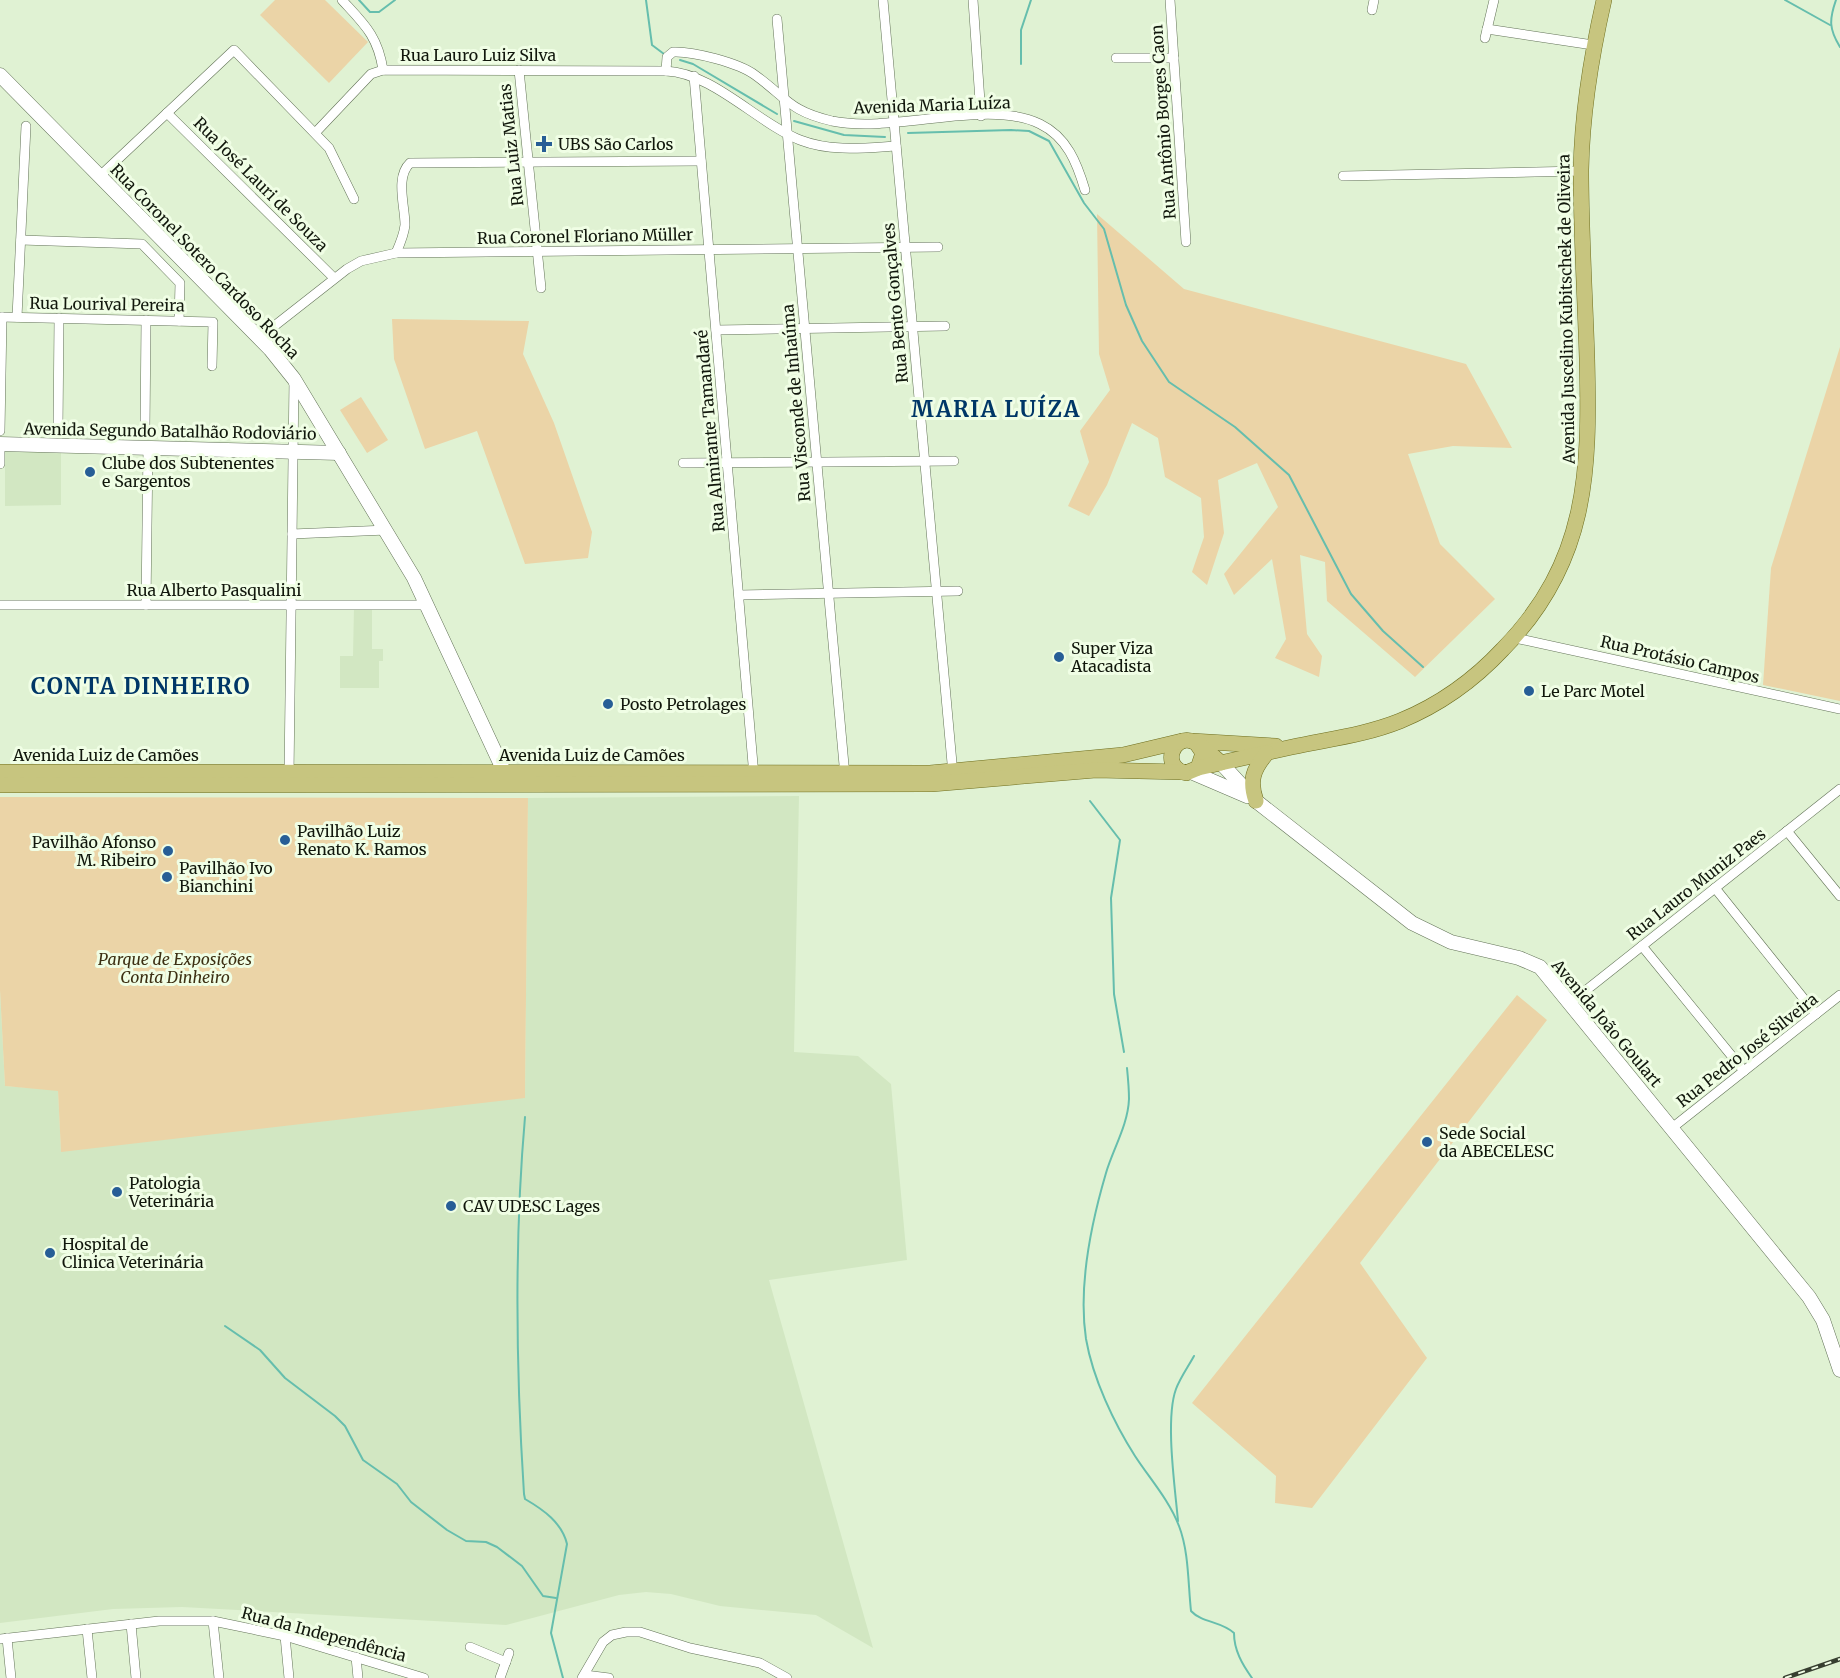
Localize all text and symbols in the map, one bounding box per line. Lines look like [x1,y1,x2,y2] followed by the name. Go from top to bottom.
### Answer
[1146,24,1180,220] street label: Rua Antônio Borges Caon
[400,45,556,65] street label: Rua Lauro Luiz Silva
[495,83,527,207] street label: Rua Luiz Matias
[852,92,1011,118] street label: Avenida Maria Luíza
[190,113,333,256] street label: Rua José Lauri de Souza
[558,134,674,154] place label: UBS São Carlos
[535,135,553,153] marker: UBS São Carlos
[1553,153,1579,465] street label: Avenida Juscelino Kubitschek de Oliveira
[106,159,304,363] street label: Rua Coronel Sotero Cardoso Rocha
[878,222,912,384] street label: Rua Bento Gonçalves
[477,224,693,248] street label: Rua Coronel Floriano Müller
[29,293,185,315] street label: Rua Lourival Pereira
[777,303,815,503] street label: Rua Visconde de Inhaúma
[691,329,729,533] street label: Rua Almirante Tamandaré
[911,394,1081,423] district label: MARIA LUÍZA
[22,418,317,444] street label: Avenida Segundo Batalhão Rodoviário
[102,453,275,491] place label: Clube dos Subtenentes e Sargentos
[83,465,97,479] marker: Clube dos Subtenentes e Sargentos
[127,580,301,600] street label: Rua Alberto Pasqualini
[1598,631,1762,687] street label: Rua Protásio Campos
[1070,638,1154,676] place label: Super Viza Atacadista
[1052,650,1066,664] marker: Super Viza Atacadista
[31,672,251,700] district label: CONTA DINHEIRO
[1541,681,1645,701] place label: Le Parc Motel
[1522,684,1536,698] marker: Le Parc Motel
[620,694,746,714] place label: Posto Petrolages
[601,697,615,711] marker: Posto Petrolages
[12,745,199,765] street label: Avenida Luiz de Camões
[498,745,685,765] street label: Avenida Luiz de Camões
[297,821,427,859] place label: Pavilhão Luiz Renato K. Ramos
[1623,824,1770,944] street label: Rua Lauro Muniz Paes
[32,832,156,870] place label: Pavilhão Afonso M. Ribeiro
[278,833,292,847] marker: Pavilhão Luiz Renato K. Ramos
[161,844,175,858] marker: Pavilhão Afonso M. Ribeiro
[179,858,273,896] place label: Pavilhão Ivo Bianchini
[160,870,174,884] marker: Pavilhão Ivo Bianchini
[98,949,252,987] park label: Parque de Exposições Conta Dinheiro
[1547,954,1667,1091] street label: Avenida João Goulart
[1672,988,1822,1111] street label: Rua Pedro José Silveira
[1439,1123,1554,1161] place label: Sede Social da ABECELESC
[1420,1135,1434,1149] marker: Sede Social da ABECELESC
[128,1173,214,1211] place label: Patologia Veterinária
[110,1185,124,1199] marker: Patologia Veterinária
[463,1196,600,1216] place label: CAV UDESC Lages
[444,1199,458,1213] marker: CAV UDESC Lages
[62,1234,204,1272] place label: Hospital de Clinica Veterinária
[43,1246,57,1260] marker: Hospital de Clinica Veterinária
[240,1602,409,1666] street label: Rua da Independência

